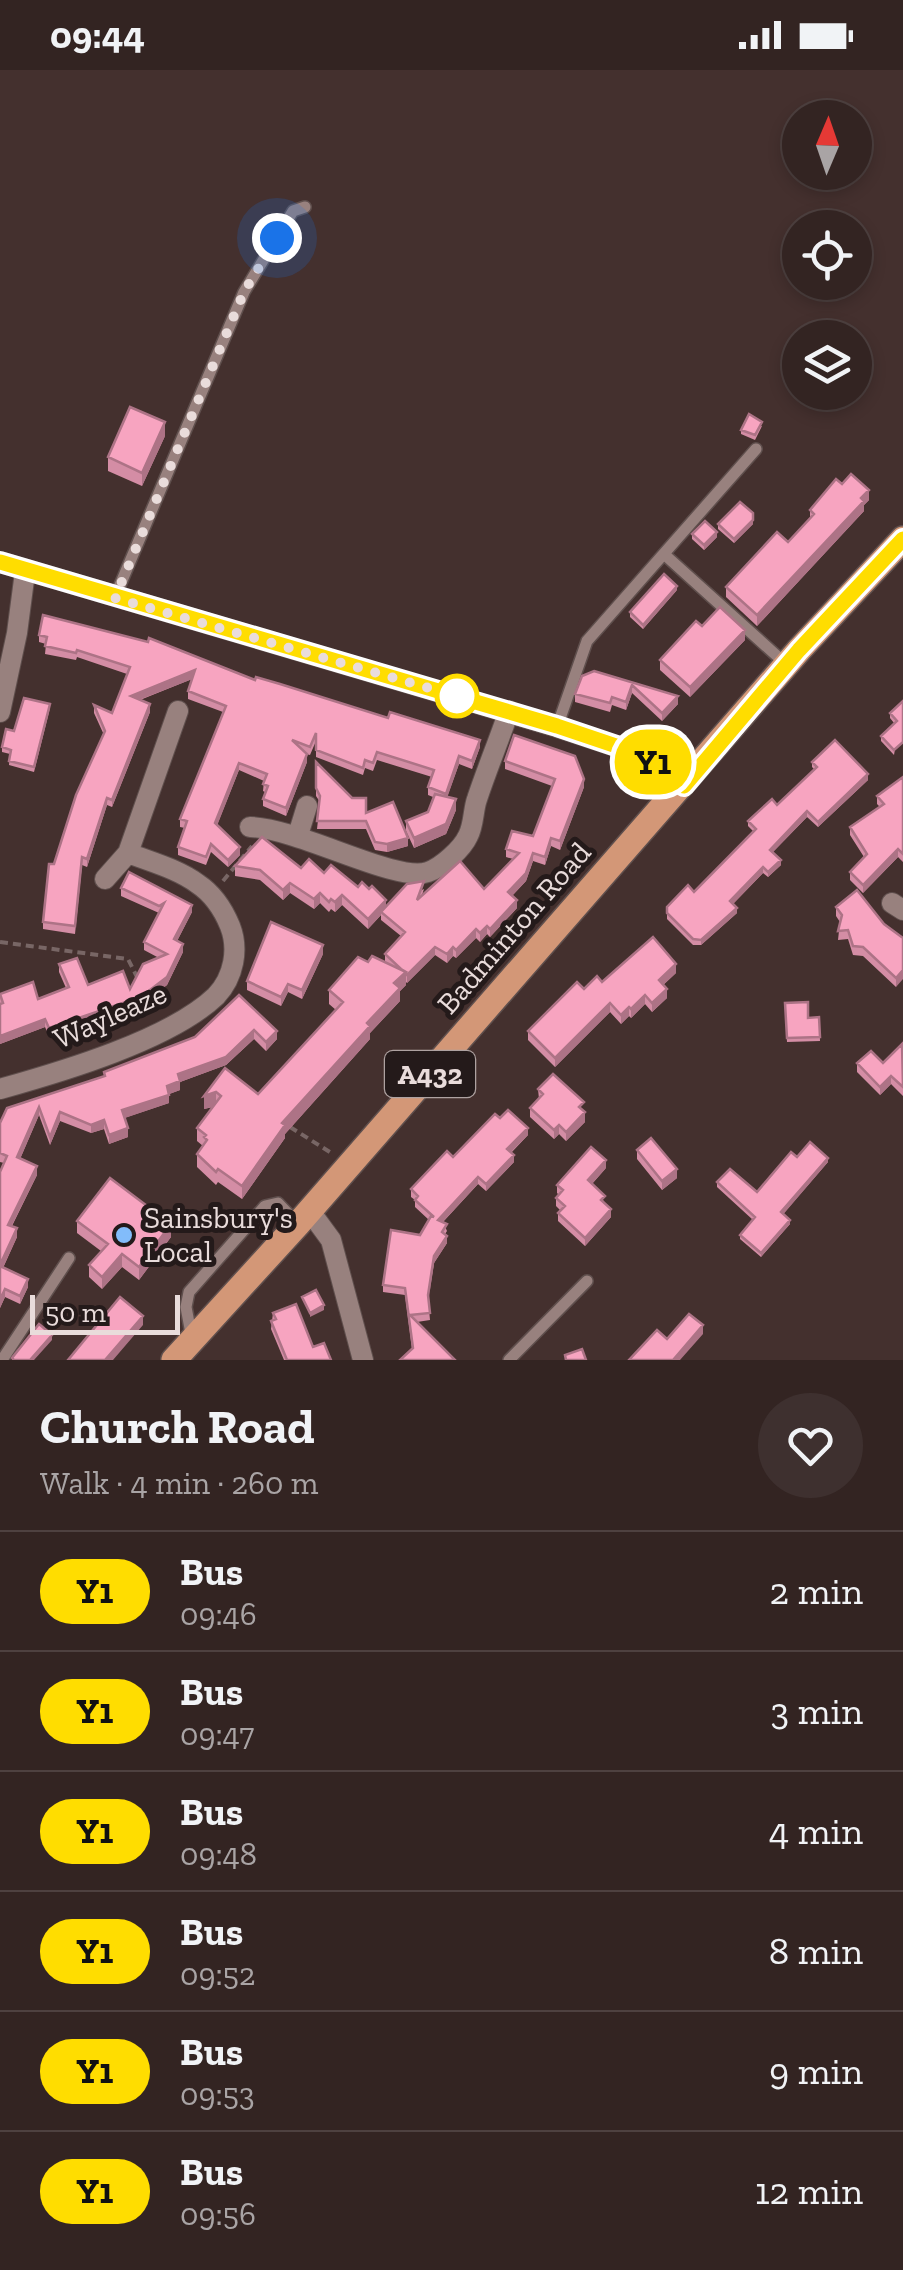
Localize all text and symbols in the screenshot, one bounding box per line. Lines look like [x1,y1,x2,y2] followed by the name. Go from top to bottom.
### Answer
[50,12,145,58] text: 09:44
[782,100,872,190] north arrow
[782,100,872,410] map controls
[782,210,872,300] button: locate
[252,213,302,263] your location
[782,320,872,410] button: layers
[436,675,478,717] unlabelled marker
[608,730,698,794] line badge: Y1
[635,741,671,783] text: Y1
[430,834,599,1021] street label: Badminton Road
[48,975,172,1057] street label: Wayleaze
[385,1051,475,1097] road number: A432
[144,1200,293,1270] place label: Sainsbury's Local
[113,1224,135,1246] marker: Sainsbury's Local
[30,1290,180,1334] scale bar
[45,1296,106,1329] text: 50 m
[758,1393,863,1498] button: heart
[40,1398,315,1455] text: Church Road
[40,1464,318,1502] text: Walk · 4 min · 260 m
[180,1549,243,1595] text: Bus
[770,1568,863,1614] text: 2 min
[77,1570,113,1612] text: Y1
[180,1595,257,1633] text: 09:46
[180,1669,243,1715] text: Bus
[771,1688,863,1734] text: 3 min
[77,1690,113,1732] text: Y1
[180,1715,254,1753] text: 09:47
[180,1789,243,1835] text: Bus
[769,1808,863,1854] text: 4 min
[77,1810,113,1852] text: Y1
[180,1835,257,1873] text: 09:48
[180,1909,243,1955] text: Bus
[769,1928,863,1974] text: 8 min
[77,1930,113,1972] text: Y1
[180,1955,255,1993] text: 09:52
[180,2029,243,2075] text: Bus
[769,2048,863,2094] text: 9 min
[77,2050,113,2092] text: Y1
[180,2075,255,2113] text: 09:53
[180,2149,243,2195] text: Bus
[755,2168,863,2214] text: 12 min
[77,2170,113,2212] text: Y1
[180,2195,256,2233] text: 09:56

